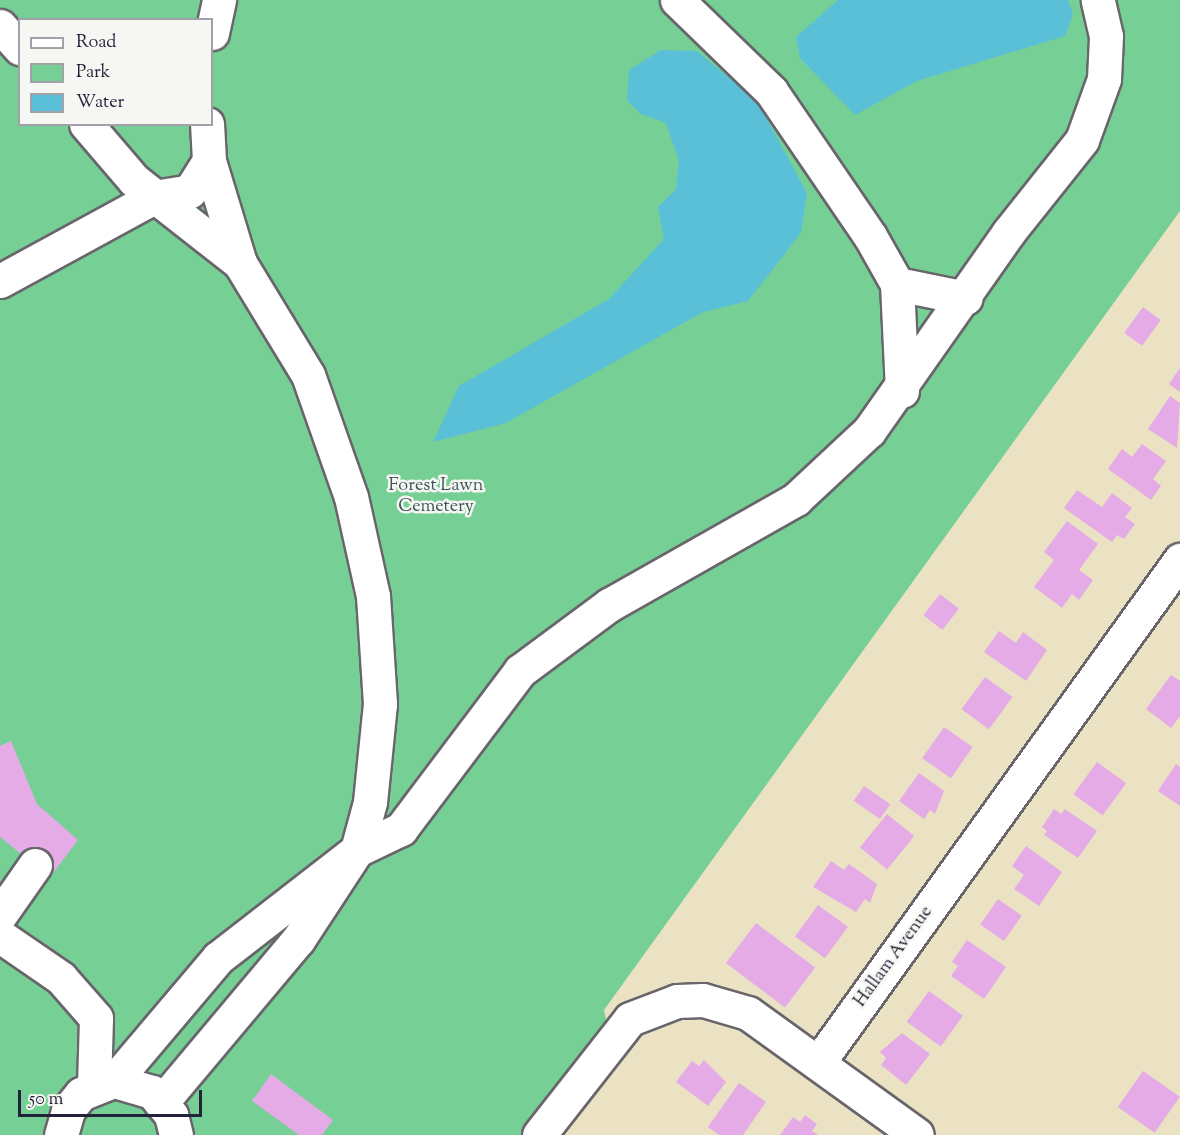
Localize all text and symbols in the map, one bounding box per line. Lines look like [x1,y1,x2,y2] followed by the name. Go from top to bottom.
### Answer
[18,18,213,126] legend
[76,30,116,56] text: Road
[76,60,110,86] text: Park
[76,90,124,116] text: Water
[389,476,483,518] park label: Forest Lawn Cemetery
[850,902,938,1012] street label: Hallam Avenue
[21,1078,206,1116] scale bar
[29,1087,63,1113] text: 50 m

